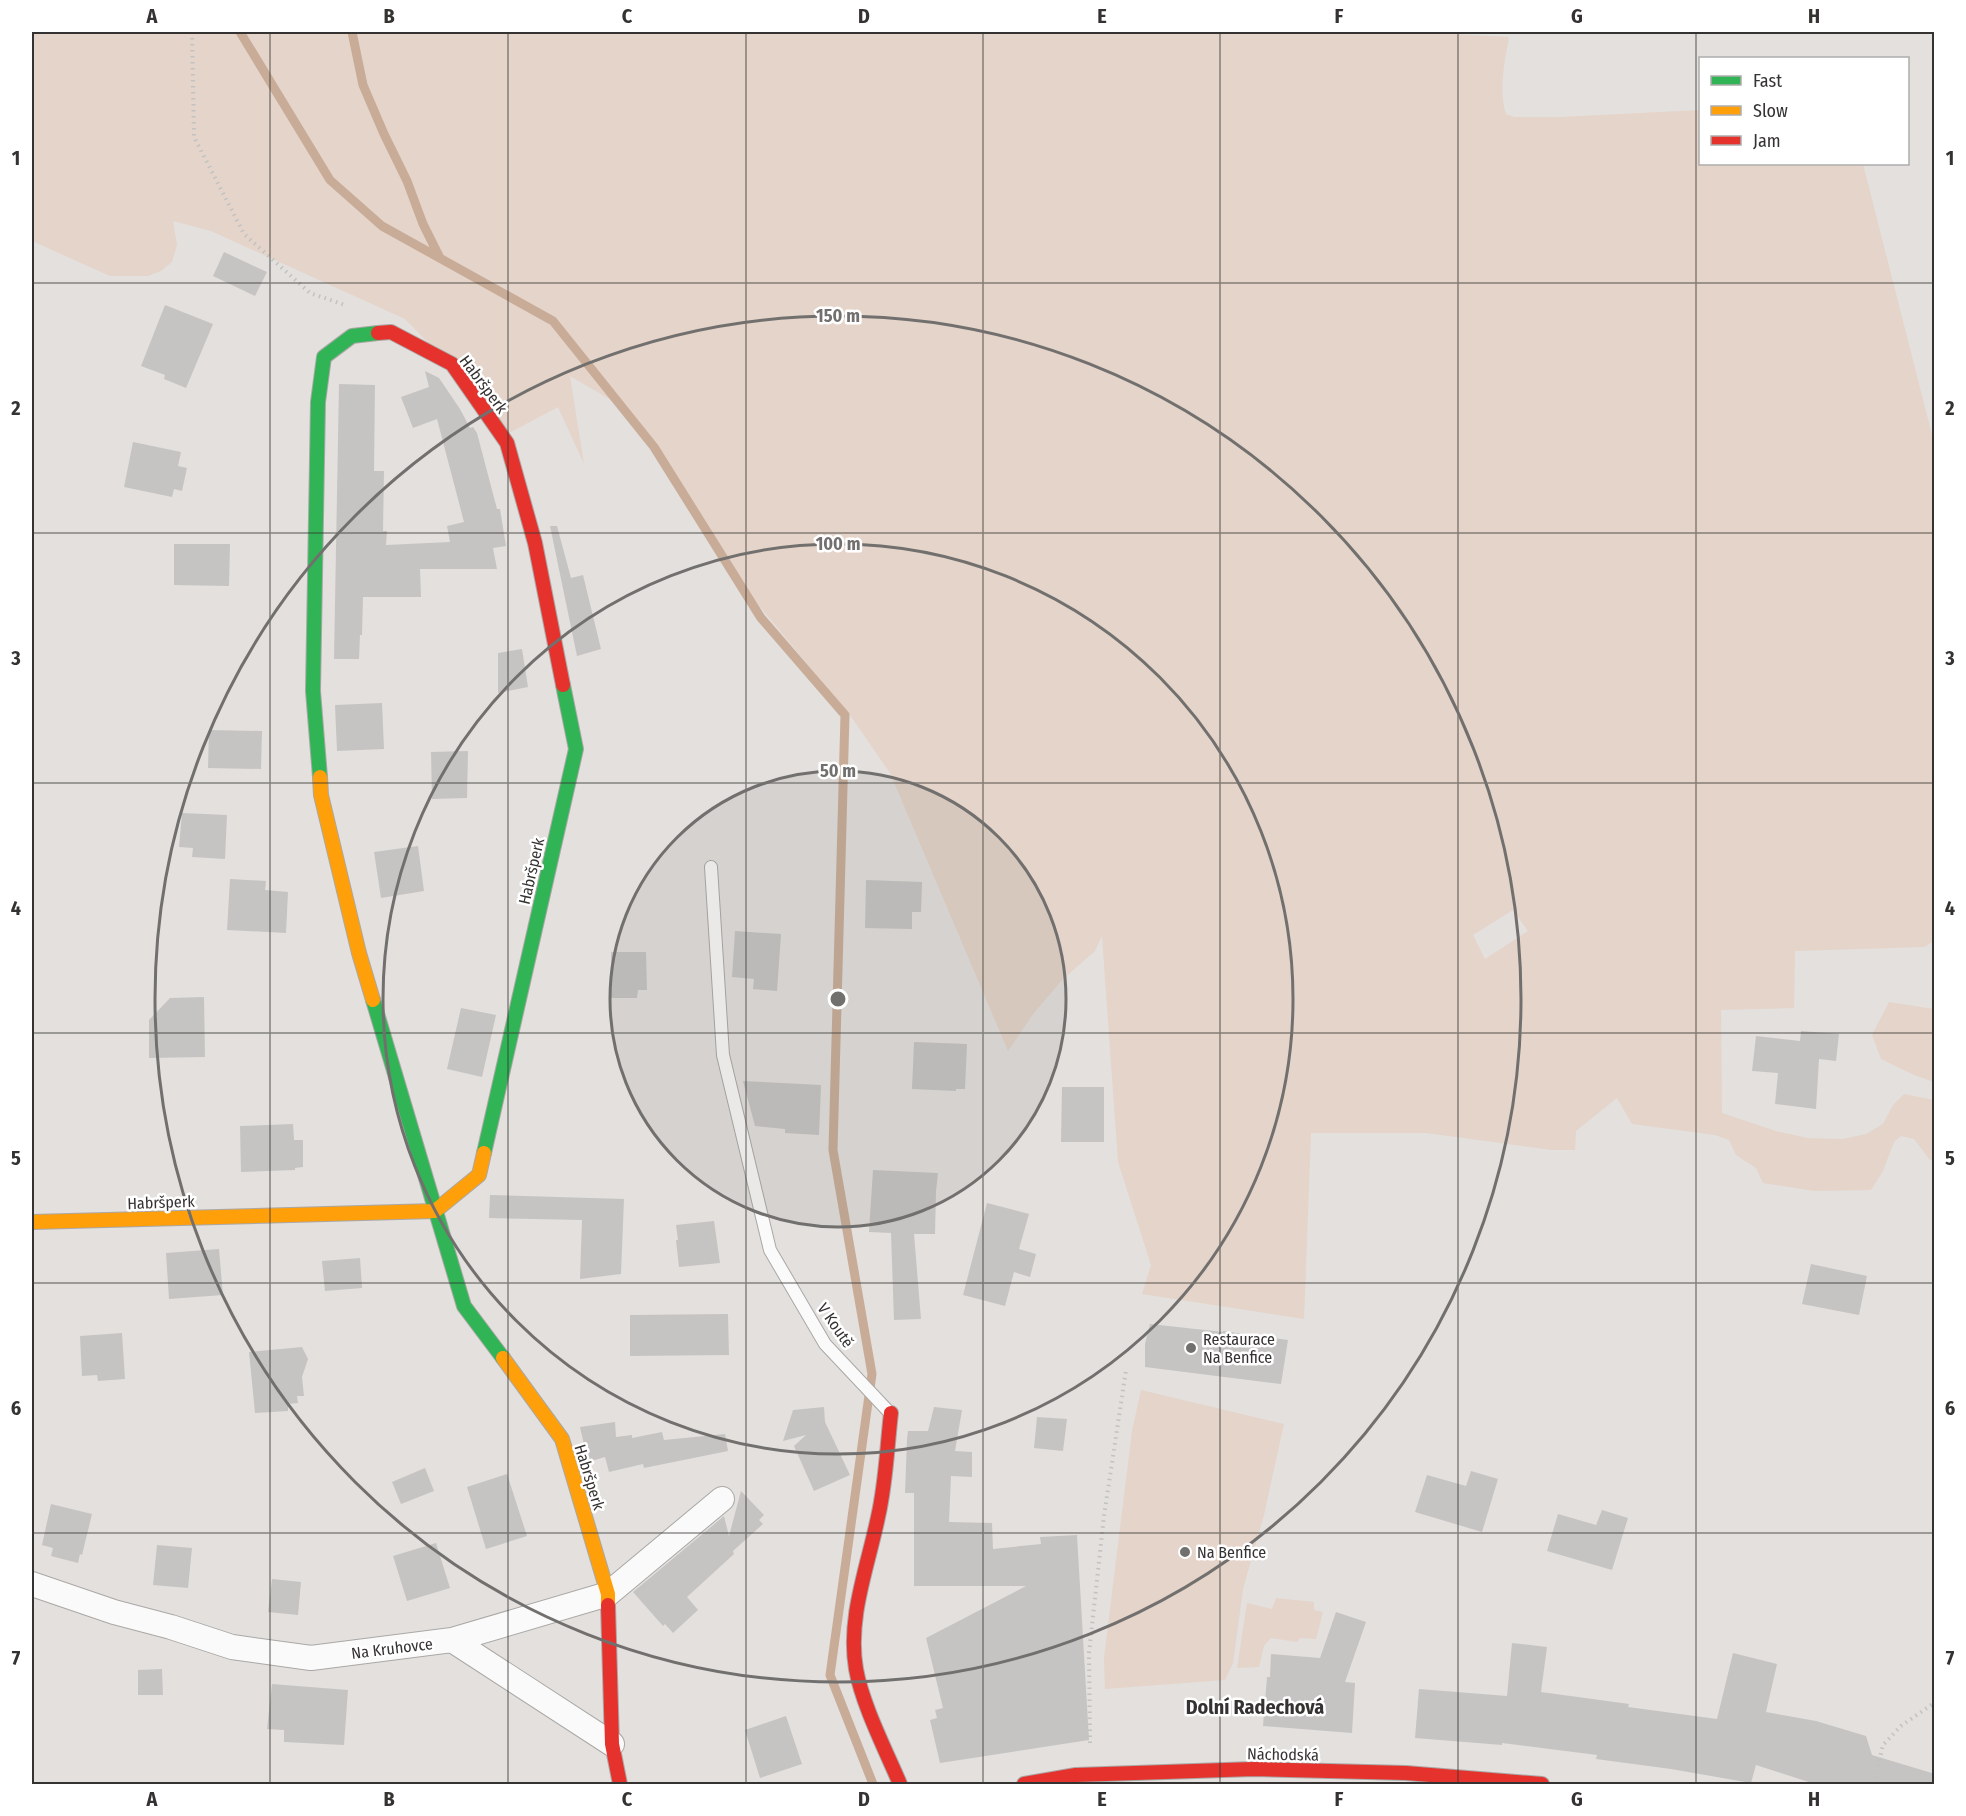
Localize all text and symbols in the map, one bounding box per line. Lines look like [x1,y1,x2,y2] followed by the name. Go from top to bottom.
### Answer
[146,4,159,28] text: A
[383,4,395,28] text: B
[622,4,633,28] text: C
[858,4,870,28] text: D
[1097,4,1107,28] text: E
[1335,4,1344,28] text: F
[1571,4,1583,28] text: G
[1808,4,1820,28] text: H
[1699,57,1909,165] legend
[1753,70,1782,92] text: Fast
[1753,100,1788,122] text: Slow
[1753,130,1781,152] text: Jam
[12,146,20,170] text: 1
[1946,146,1954,170] text: 1
[816,305,860,327] text: 150 m
[456,352,512,417] street label: Habršperk
[10,396,21,420] text: 2
[1944,396,1955,420] text: 2
[816,533,860,555] text: 100 m
[10,646,21,670] text: 3
[1944,646,1955,670] text: 3
[820,760,856,782] text: 50 m
[515,835,548,906] street label: Habršperk
[11,896,21,920] text: 4
[1945,896,1955,920] text: 4
[828,989,848,1009] centre of rings
[11,1146,21,1170] text: 5
[1945,1146,1955,1170] text: 5
[127,1192,196,1213] street label: Habršperk
[814,1299,858,1351] street label: V Koutě
[1203,1330,1275,1367] place label: Restaurace Na Benfice
[1184,1341,1198,1355] marker: Restaurace Na Benfice
[11,1396,21,1420] text: 6
[1945,1396,1955,1420] text: 6
[571,1442,609,1513] street label: Habršperk
[1197,1543,1266,1562] place label: Na Benfice
[1178,1545,1192,1559] marker: Na Benfice
[350,1634,434,1663] street label: Na Kruhovce
[12,1646,21,1670] text: 7
[1946,1646,1955,1670] text: 7
[1186,1695,1324,1719] district label: Dolní Radechová
[1247,1744,1319,1765] street label: Náchodská
[146,1787,159,1811] text: A
[383,1787,395,1811] text: B
[622,1787,633,1811] text: C
[858,1787,870,1811] text: D
[1097,1787,1107,1811] text: E
[1335,1787,1344,1811] text: F
[1571,1787,1583,1811] text: G
[1808,1787,1820,1811] text: H

